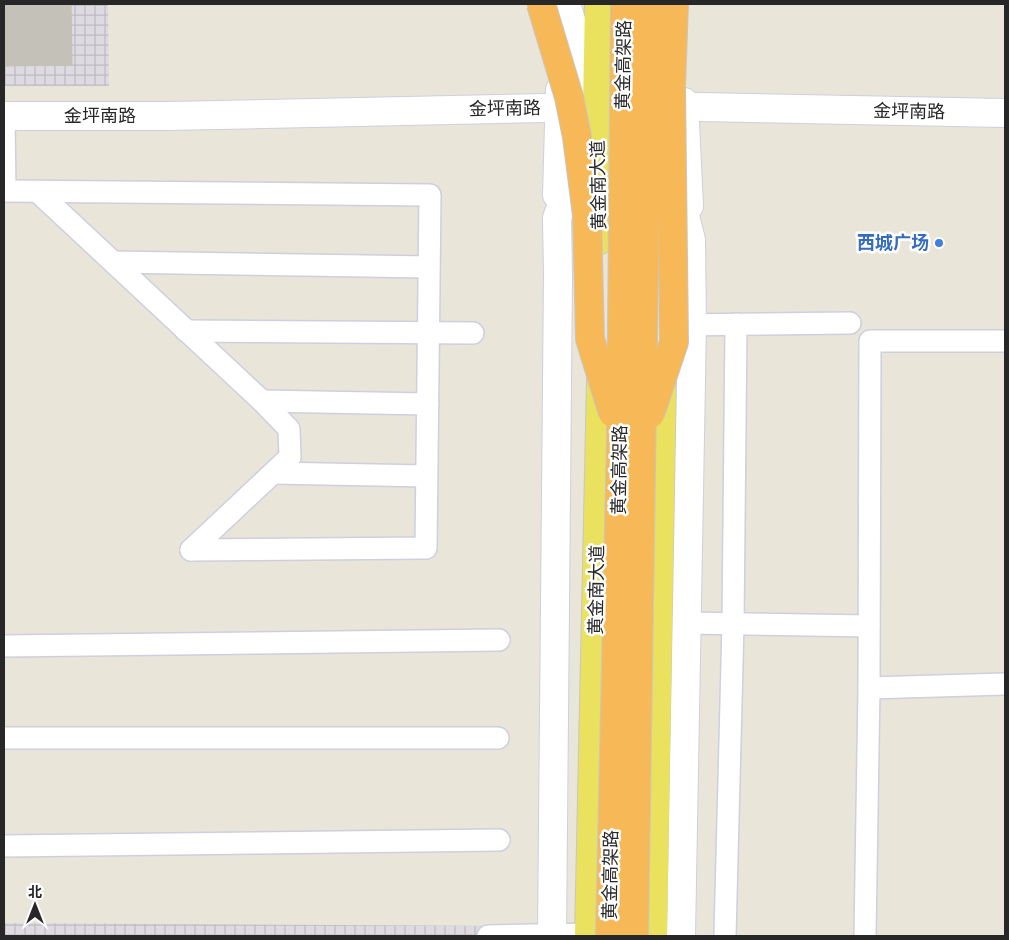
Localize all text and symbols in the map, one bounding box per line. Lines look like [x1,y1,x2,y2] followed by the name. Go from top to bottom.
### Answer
[611,20,637,110] street label: 黄金高架路
[469,96,541,122] street label: 金坪南路
[873,99,945,125] street label: 金坪南路
[64,104,136,129] street label: 金坪南路
[586,140,612,230] street label: 黄金南大道
[857,231,929,256] place label: 西城广场
[933,237,945,249] marker: 西城广场
[607,425,633,515] street label: 黄金高架路
[584,545,610,635] street label: 黄金南大道
[598,830,624,920] street label: 黄金高架路
[10,880,60,930] north arrow
[28,883,42,903] text: 北

